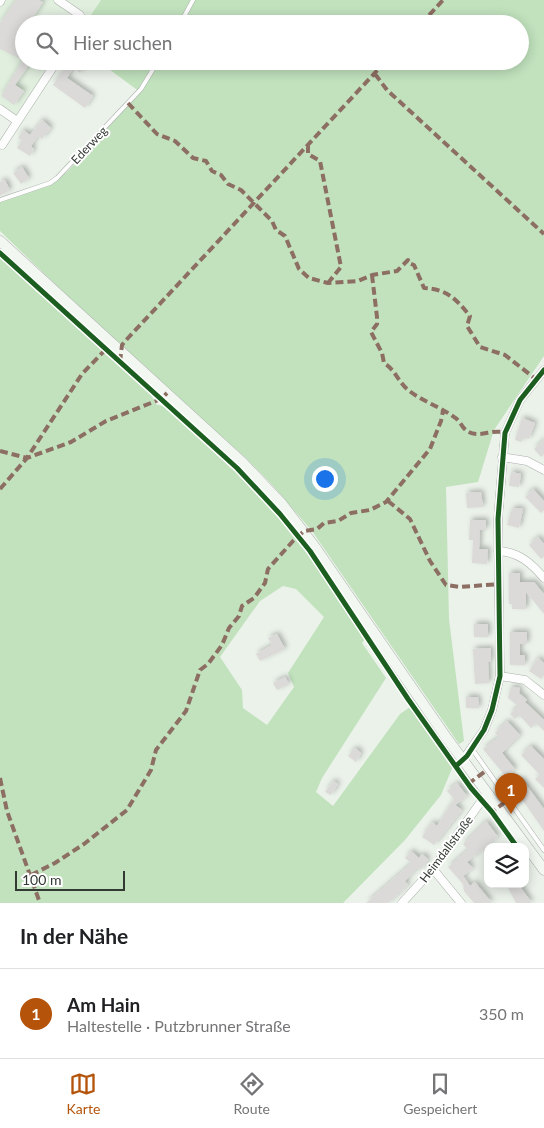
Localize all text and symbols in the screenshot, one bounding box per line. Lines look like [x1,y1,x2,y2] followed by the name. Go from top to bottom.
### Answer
[15,15,529,70] search box
[33,29,61,57] icon: search
[73,31,172,54] text: Hier suchen
[68,123,110,167] street label: Ederweg
[312,466,338,492] your location
[495,773,527,814] pin: 1
[416,813,476,885] street label: Heimdallstraße
[484,843,529,888] map controls
[484,843,529,888] button: layers
[15,868,125,891] scale bar
[22,871,61,888] text: 100 m
[20,923,128,948] text: In der Nähe
[67,993,140,1016] text: Am Hain
[31,1004,41,1023] text: 1
[479,1004,524,1023] text: 350 m
[67,1016,291,1035] text: Haltestelle · Putzbrunner Straße
[67,1070,100,1117] tab: Karte
[234,1070,270,1117] tab: Route
[403,1070,477,1117] tab: Gespeichert

